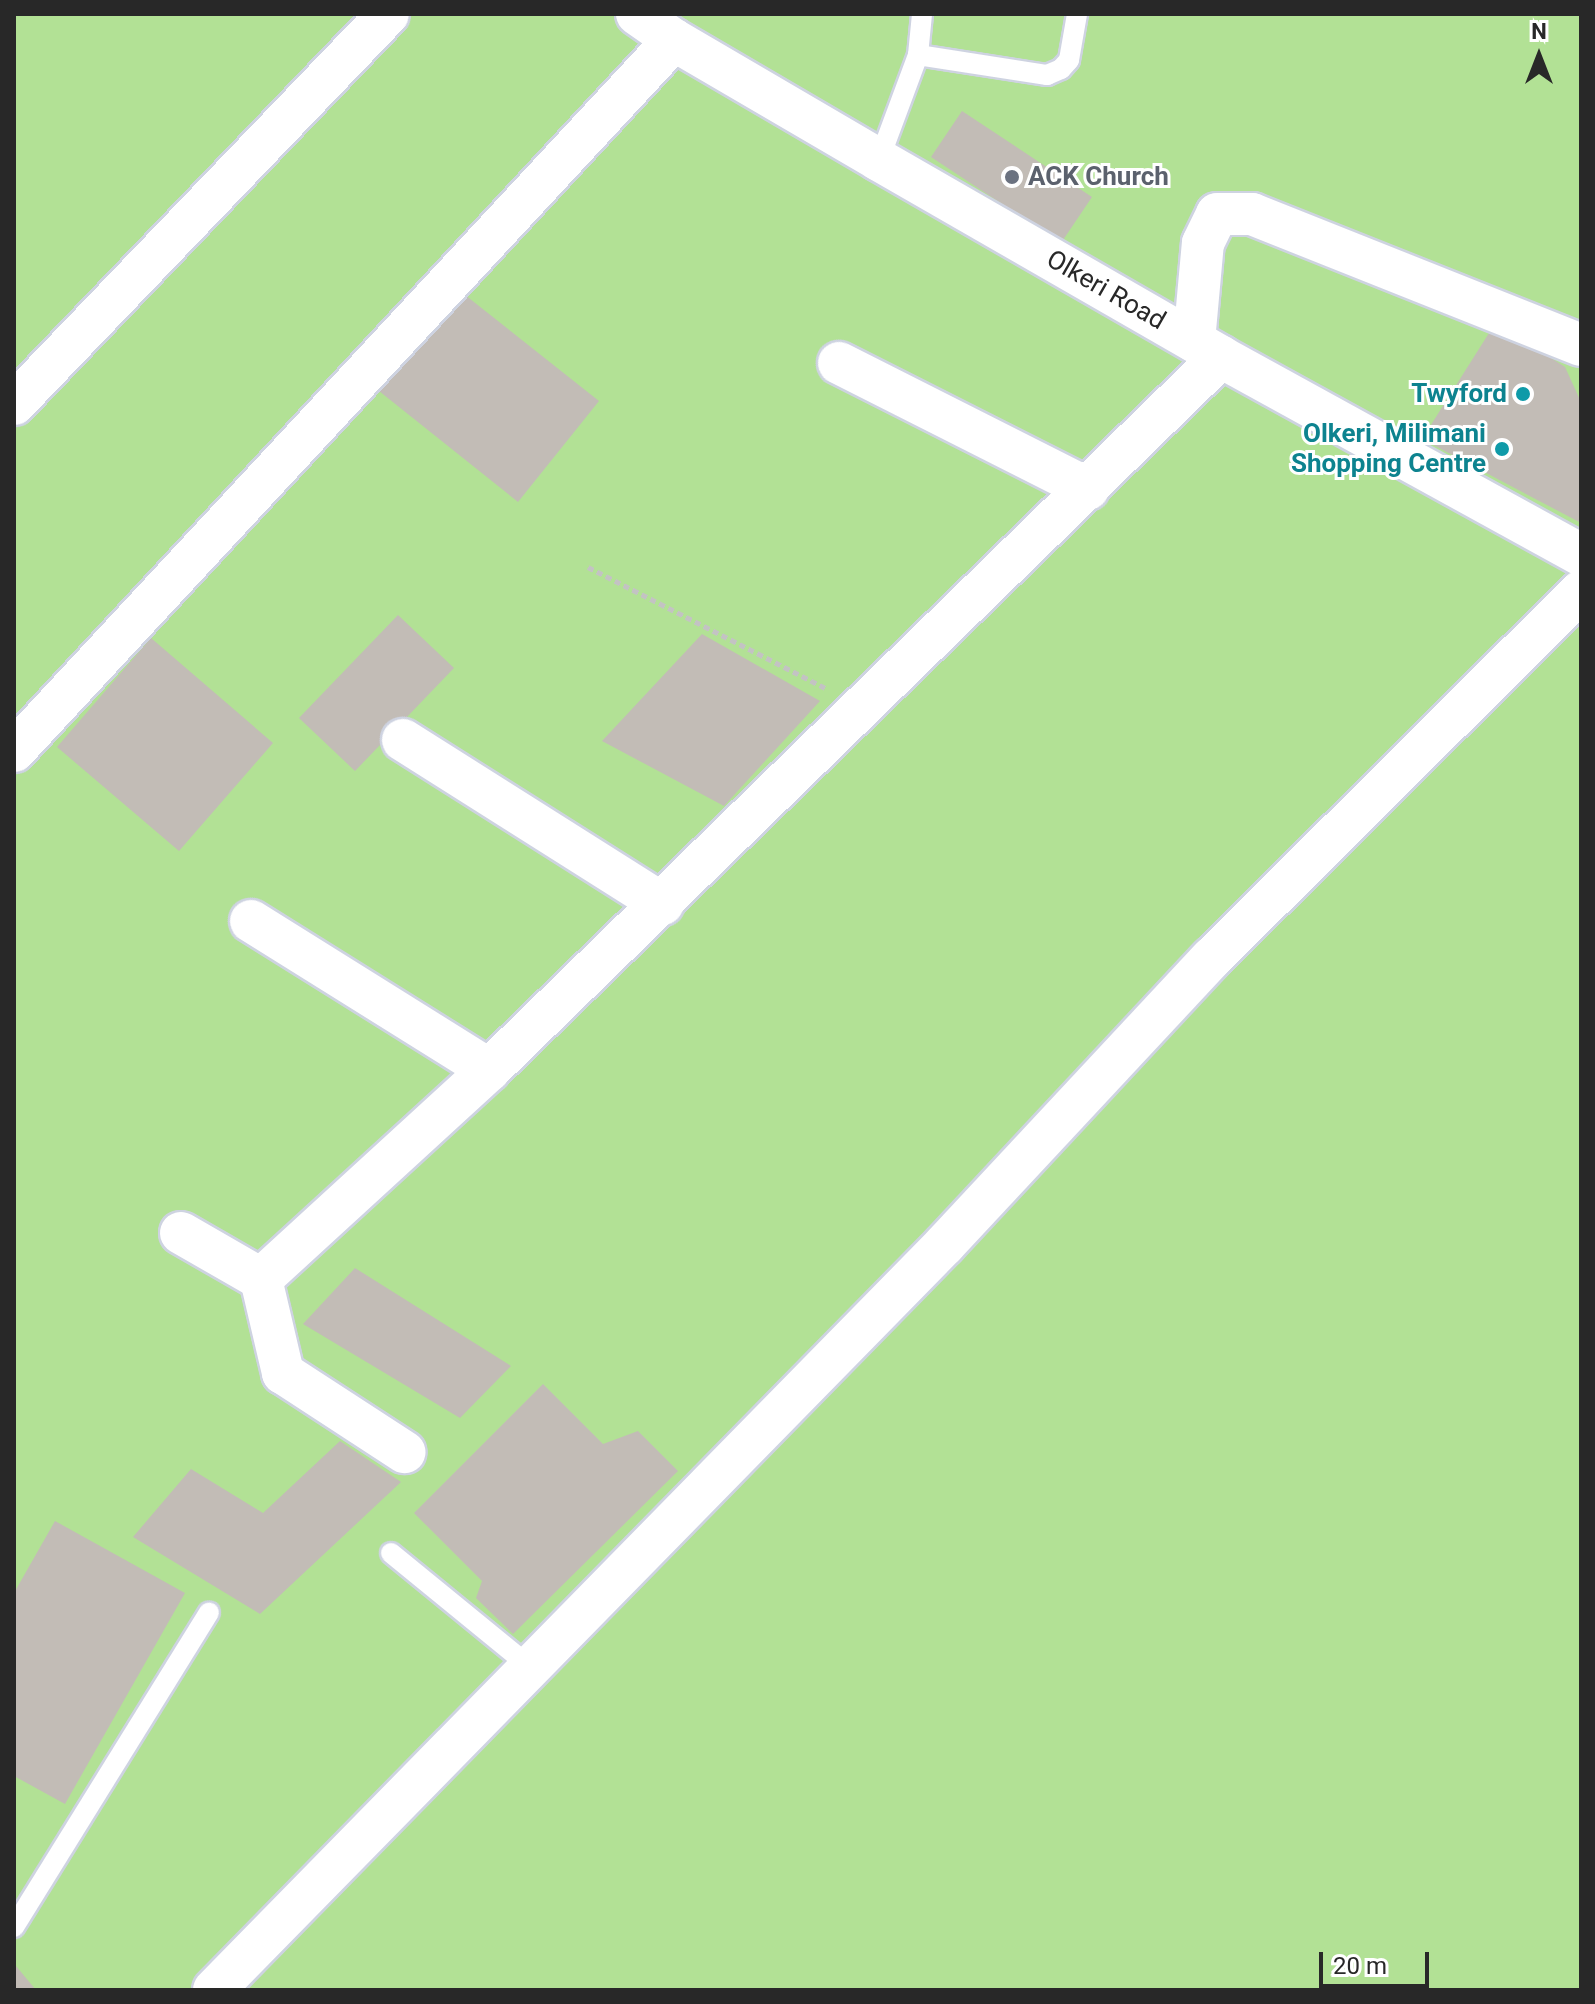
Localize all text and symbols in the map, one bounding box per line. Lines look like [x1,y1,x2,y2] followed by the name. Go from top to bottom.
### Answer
[1499,16,1579,96] north arrow
[1531,19,1547,44] text: N
[1028,161,1169,193] place label: ACK Church
[1003,168,1021,186] marker: ACK Church
[1041,243,1171,337] street label: Olkeri Road
[1411,378,1507,410] place label: Twyford
[1514,385,1532,403] marker: Twyford
[1291,418,1486,480] place label: Olkeri, Milimani Shopping Centre
[1493,440,1511,458] marker: Olkeri, Milimani Shopping Centre
[1323,1936,1433,1986] scale bar
[1333,1952,1387,1980] text: 20 m

